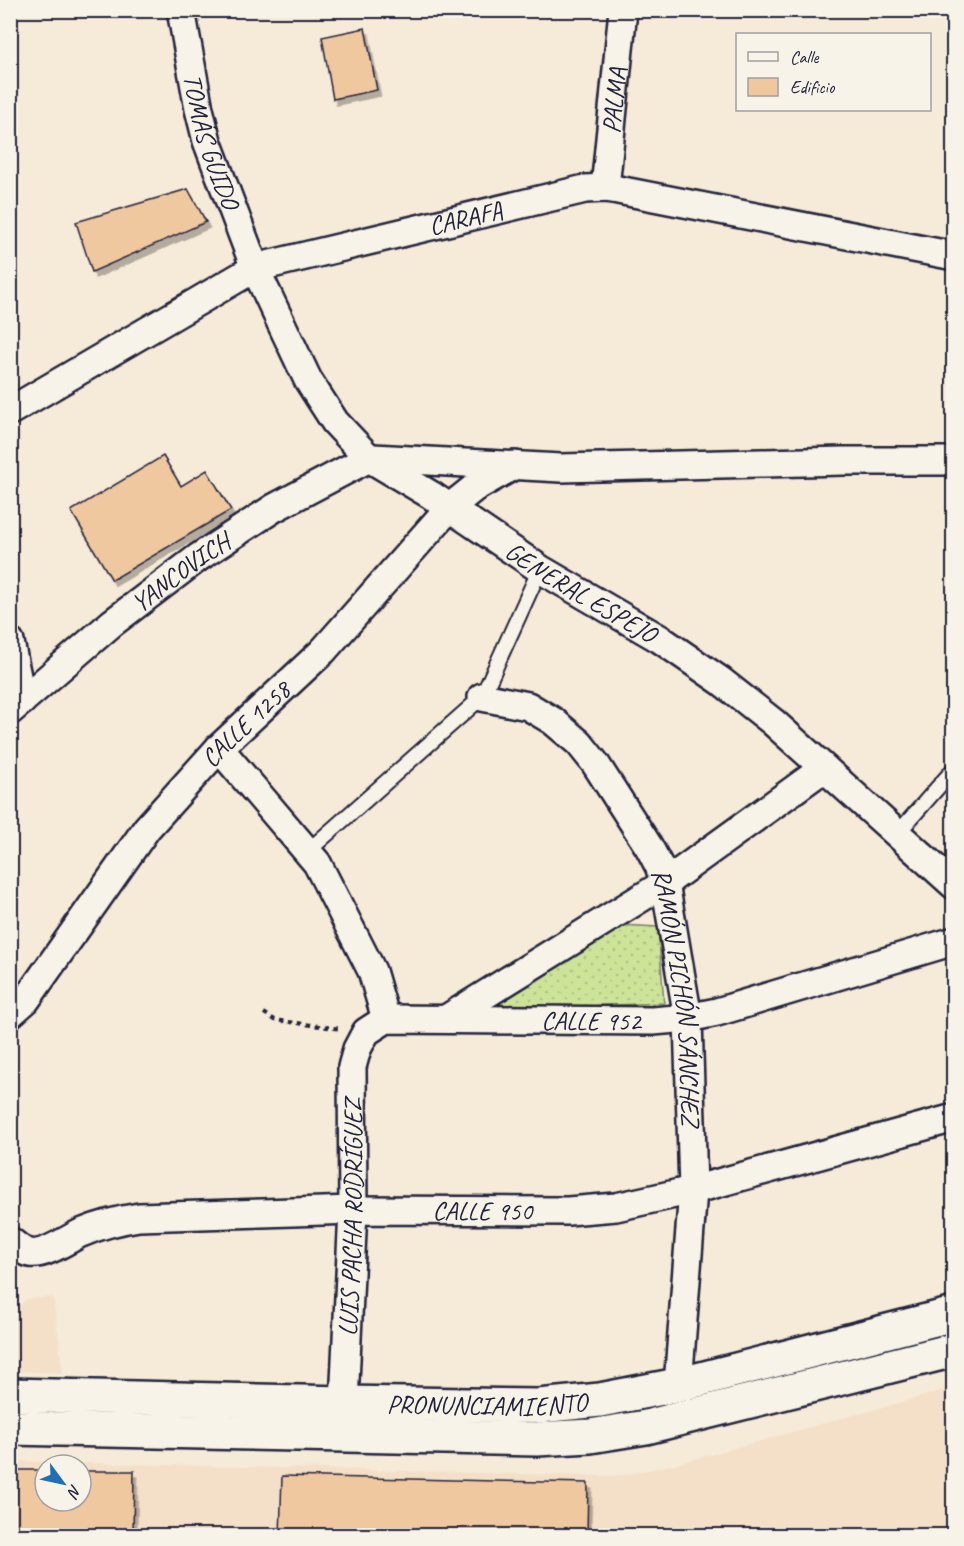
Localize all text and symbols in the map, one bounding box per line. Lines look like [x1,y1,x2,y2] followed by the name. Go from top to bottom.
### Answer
[736,33,931,111] legend
[790,46,819,68] text: Calle
[595,65,634,135] street label: PALMA
[176,71,248,216] street label: TOMÁS GUIDO
[790,76,836,98] text: Edificio
[425,193,506,243] street label: CARAFA
[125,523,240,620] street label: YANCOVICH
[499,534,665,652] street label: GENERAL ESPEJO
[194,672,299,774] street label: CALLE 1258
[644,864,707,1131] street label: RAMÓN PICHÓN SÁNCHEZ
[541,1004,643,1038] street label: CALLE 952
[331,1095,370,1337] street label: LUIS PACHA RODRÍGUEZ
[433,1194,535,1228] street label: CALLE 950
[387,1385,591,1424] street label: PRONUNCIAMIENTO
[33,1453,93,1513] north arrow
[62,1481,86,1503] text: N

